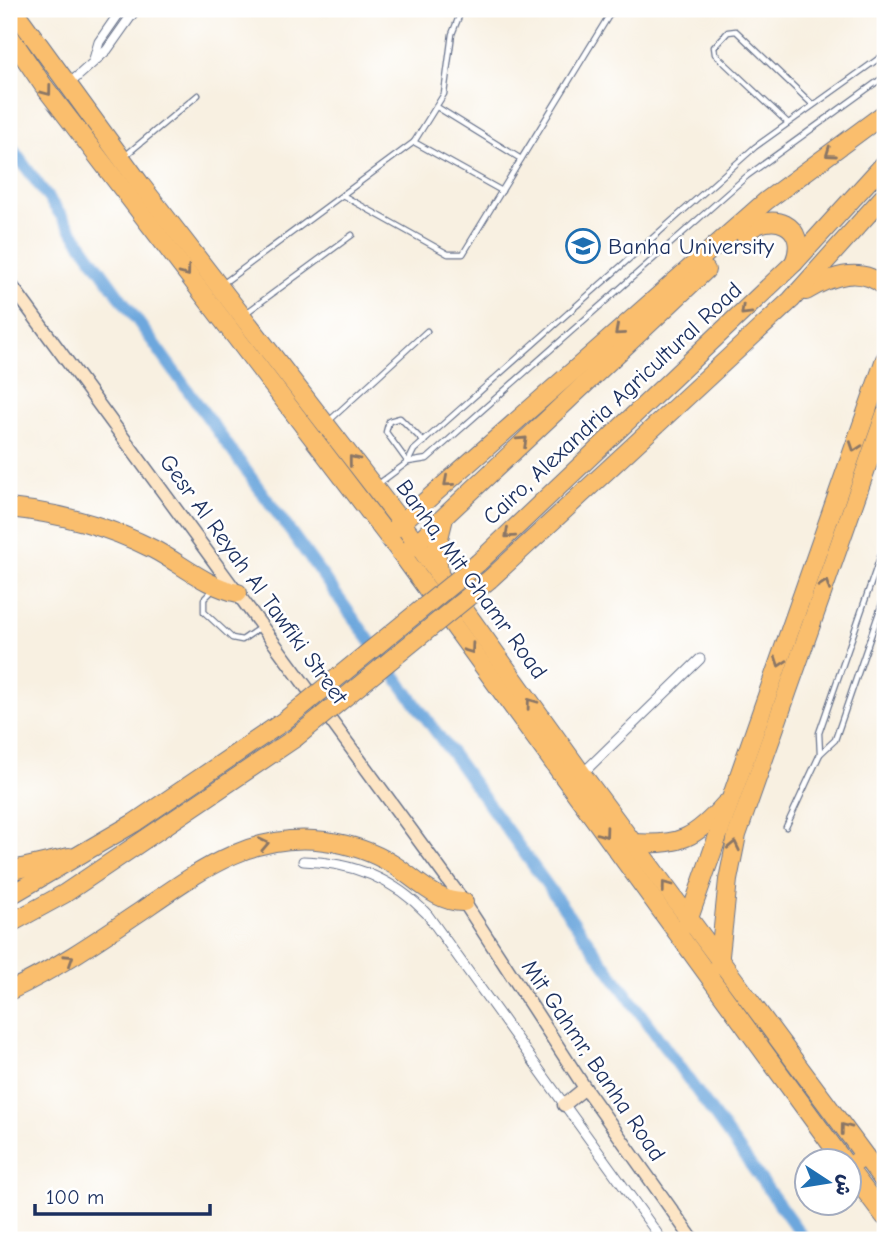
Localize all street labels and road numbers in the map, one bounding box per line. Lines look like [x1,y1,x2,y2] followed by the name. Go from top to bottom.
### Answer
[477,276,747,530] street label: Cairo, Alexandria Agricultural Road
[154,449,354,711] street label: Gesr Al Reyah Al Tawfiki Street
[390,475,553,684] street label: Banha, Mit Ghamr Road
[516,954,671,1166] street label: Mit Gahmr, Banha Road

